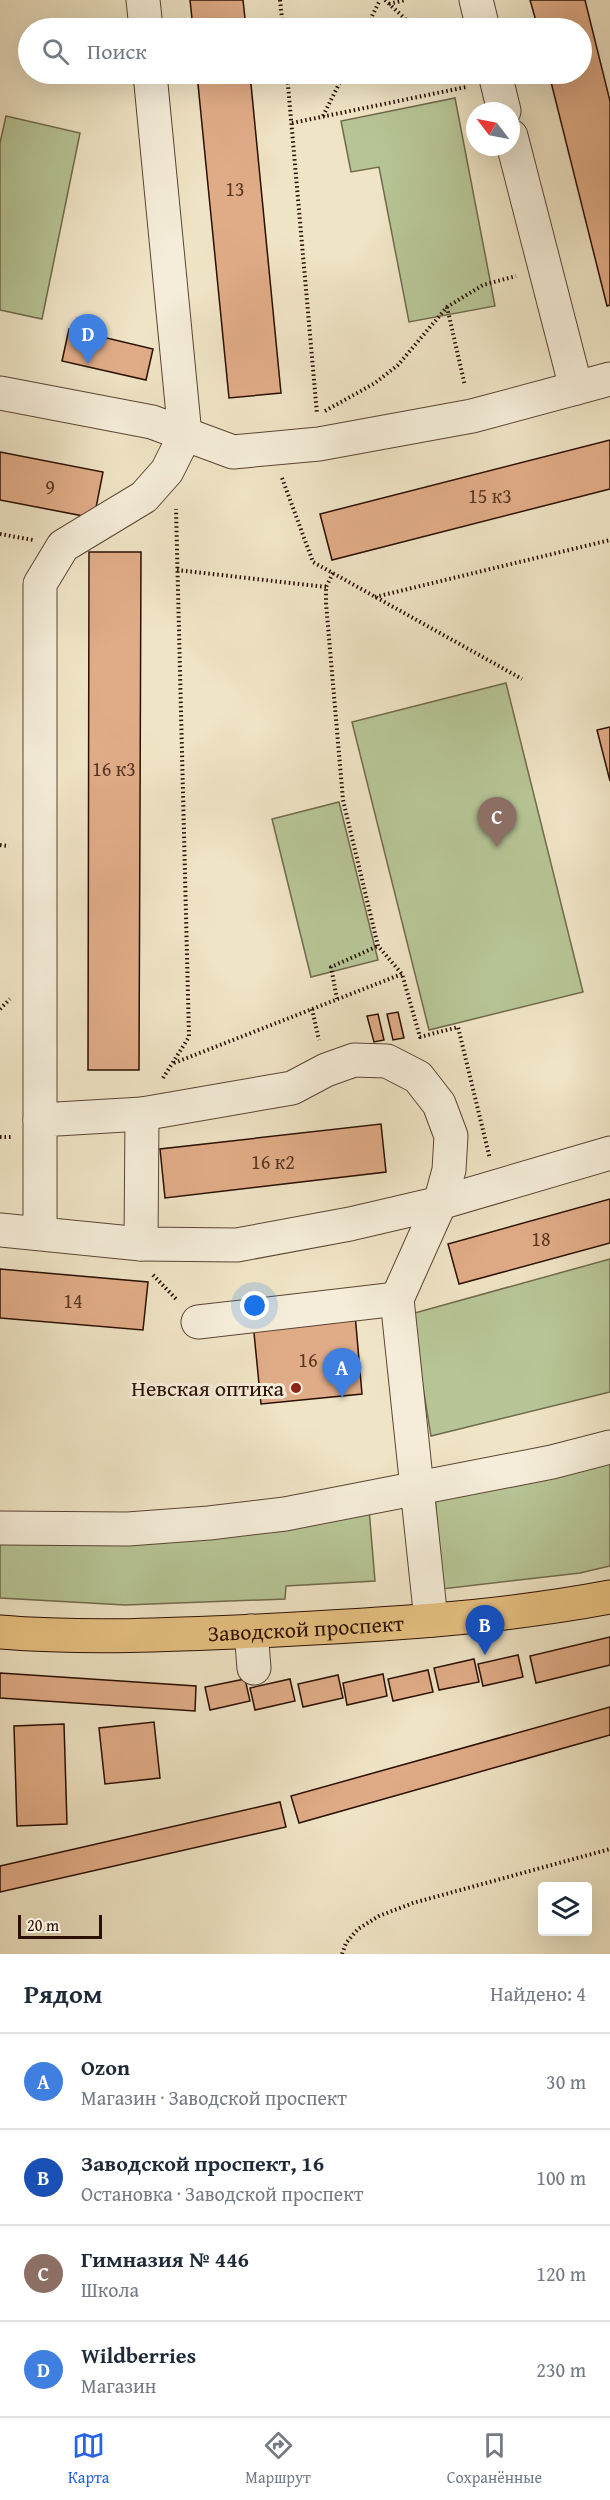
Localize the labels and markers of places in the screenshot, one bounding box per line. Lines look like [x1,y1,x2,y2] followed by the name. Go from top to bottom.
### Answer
[68,314,107,364] pin: D
[478,798,516,847] pin: C
[322,1348,362,1398] pin: A
[131,1372,285,1404] place label: Невская оптика
[289,1381,303,1395] marker: Невская оптика
[466,1606,504,1655] pin: B

